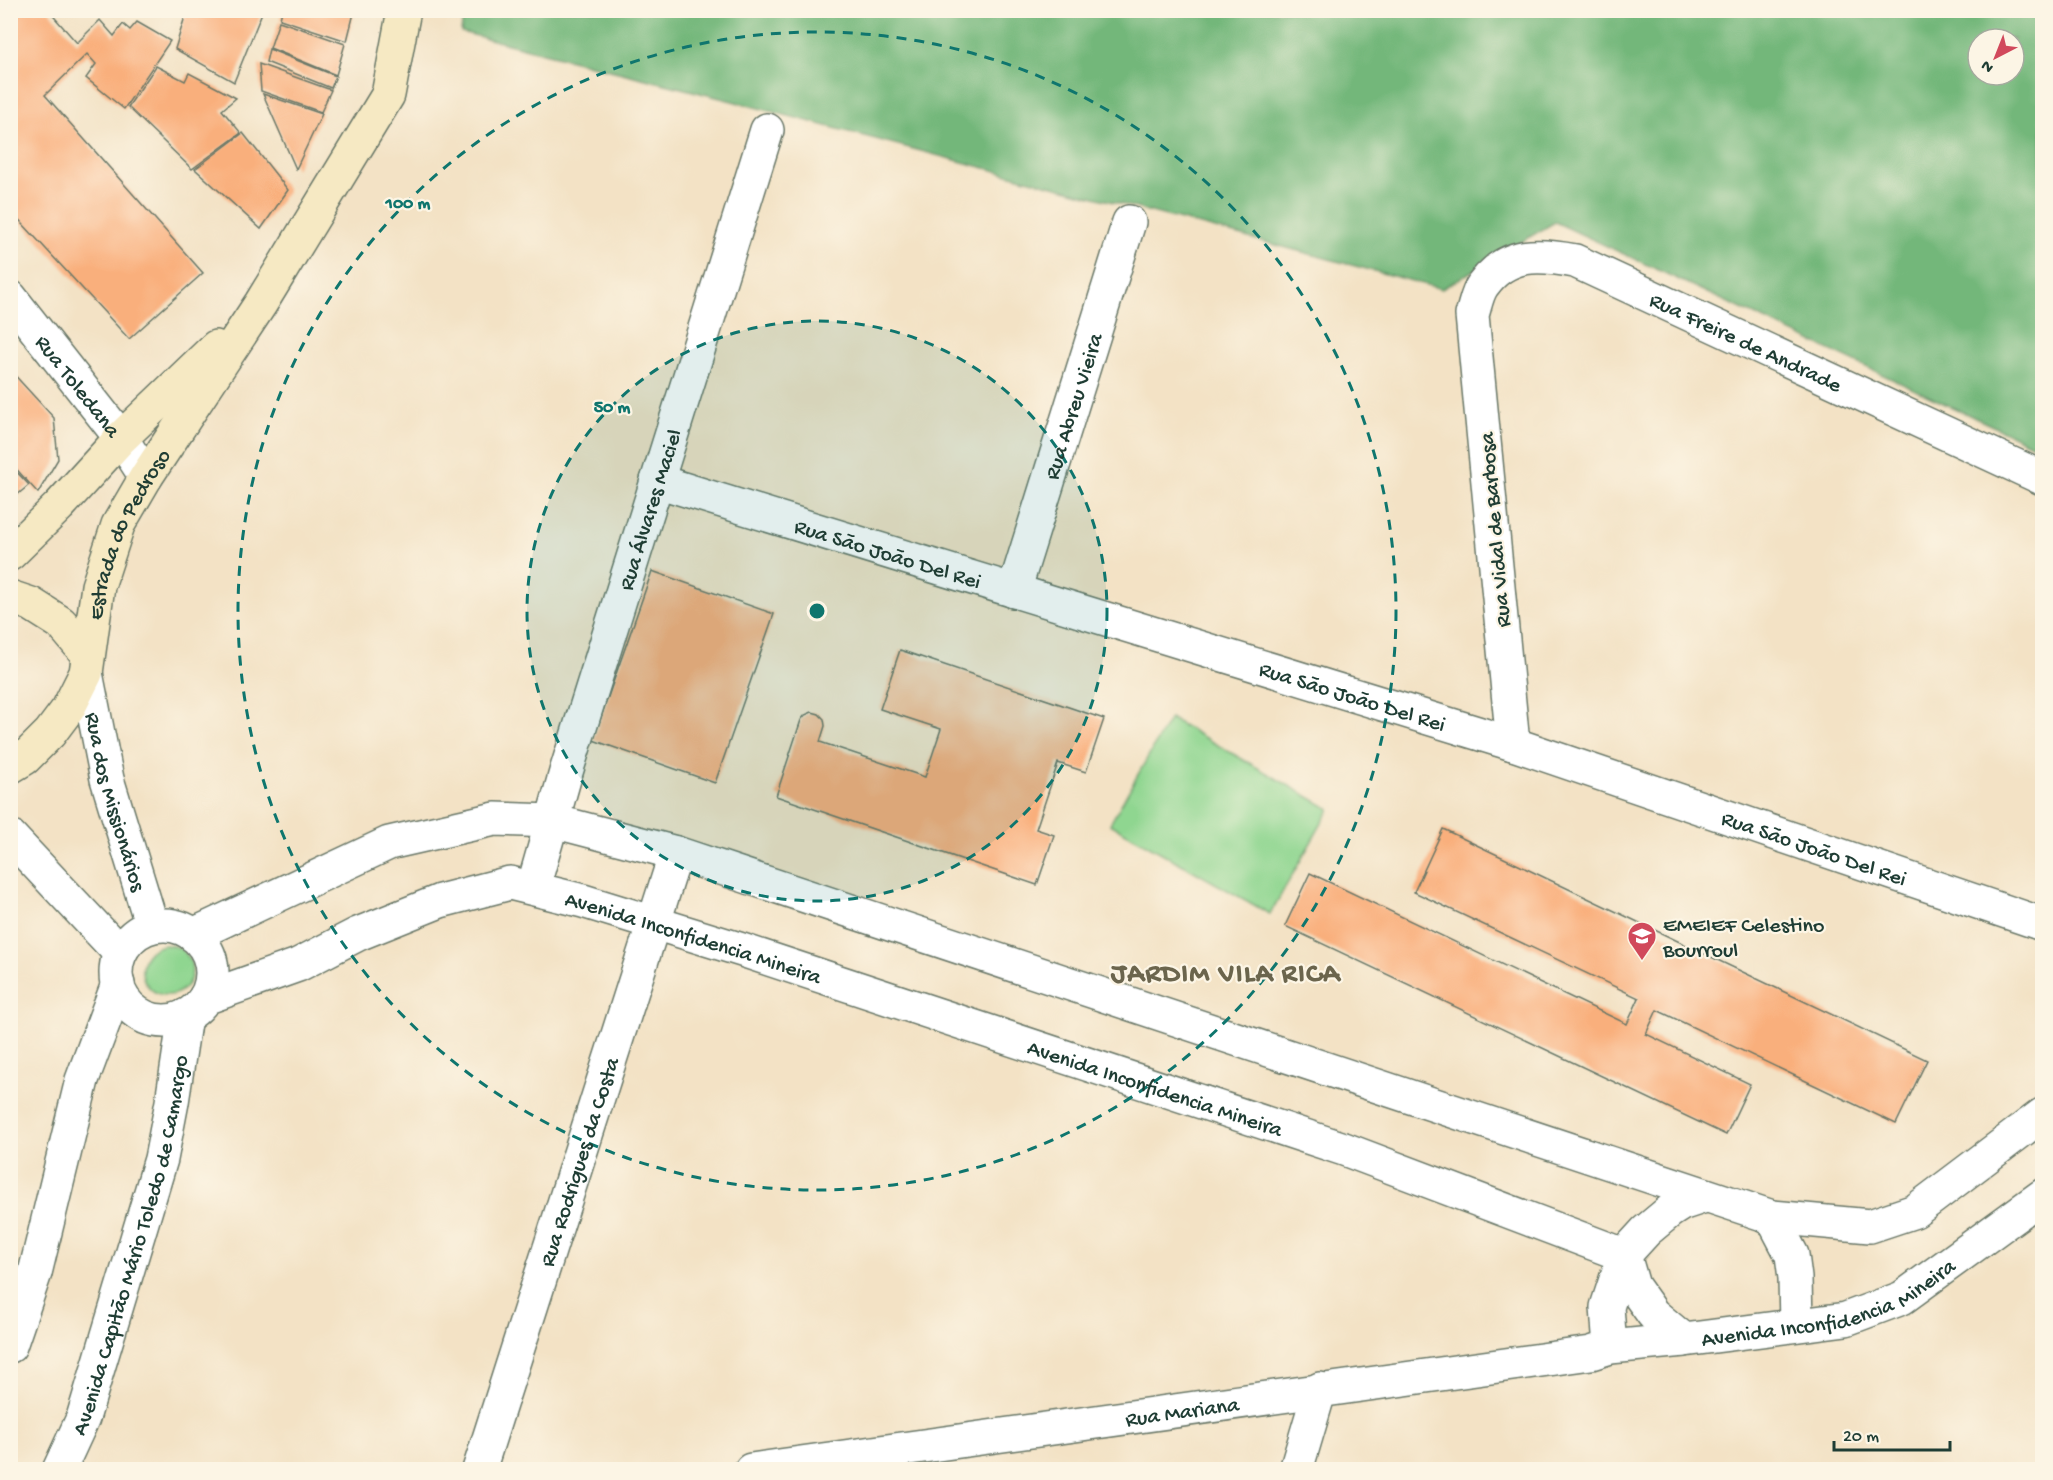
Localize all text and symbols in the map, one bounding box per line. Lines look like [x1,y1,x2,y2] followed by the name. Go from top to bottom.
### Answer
[1966,27,2026,87] north arrow
[1978,55,1999,76] text: N
[385,194,431,215] text: 100 m
[1645,288,1846,400] street label: Rua Freire de Andrade
[1041,330,1111,483] street label: Rua Abreu Vieira
[28,331,125,445] street label: Rua Toledana
[594,398,631,419] text: 50 m
[615,426,690,594] street label: Rua Álvares Maciel
[1475,430,1518,628] street label: Rua Vidal de Barbosa
[84,445,178,622] street label: Estrada do Pedroso
[791,515,984,597] street label: Rua São João Del Rei
[807,601,827,621] centre of rings
[1255,658,1448,740] street label: Rua São João Del Rei
[77,710,150,896] street label: Rua dos Missionários
[1717,807,1909,894] street label: Rua São João Del Rei
[562,888,825,992] street label: Avenida Inconfidencia Mineira
[1662,914,1824,965] place label: EMEIEF Celestino Bourroul
[1626,920,1658,962] school or university icon: EMEIEF Celestino Bourroul
[1110,959,1342,992] district label: JARDIM VILA RICA
[1023,1036,1286,1145] street label: Avenida Inconfidencia Mineira
[68,1054,196,1440] street label: Avenida Capitão Mário Toledo de Camargo
[536,1054,627,1270] street label: Rua Rodrigues da Costa
[1700,1254,1962,1355] street label: Avenida Inconfidencia Mineira
[1124,1393,1242,1435] street label: Rua Mariana
[1834,1414,1950,1452] scale bar
[1843,1427,1879,1448] text: 20 m

